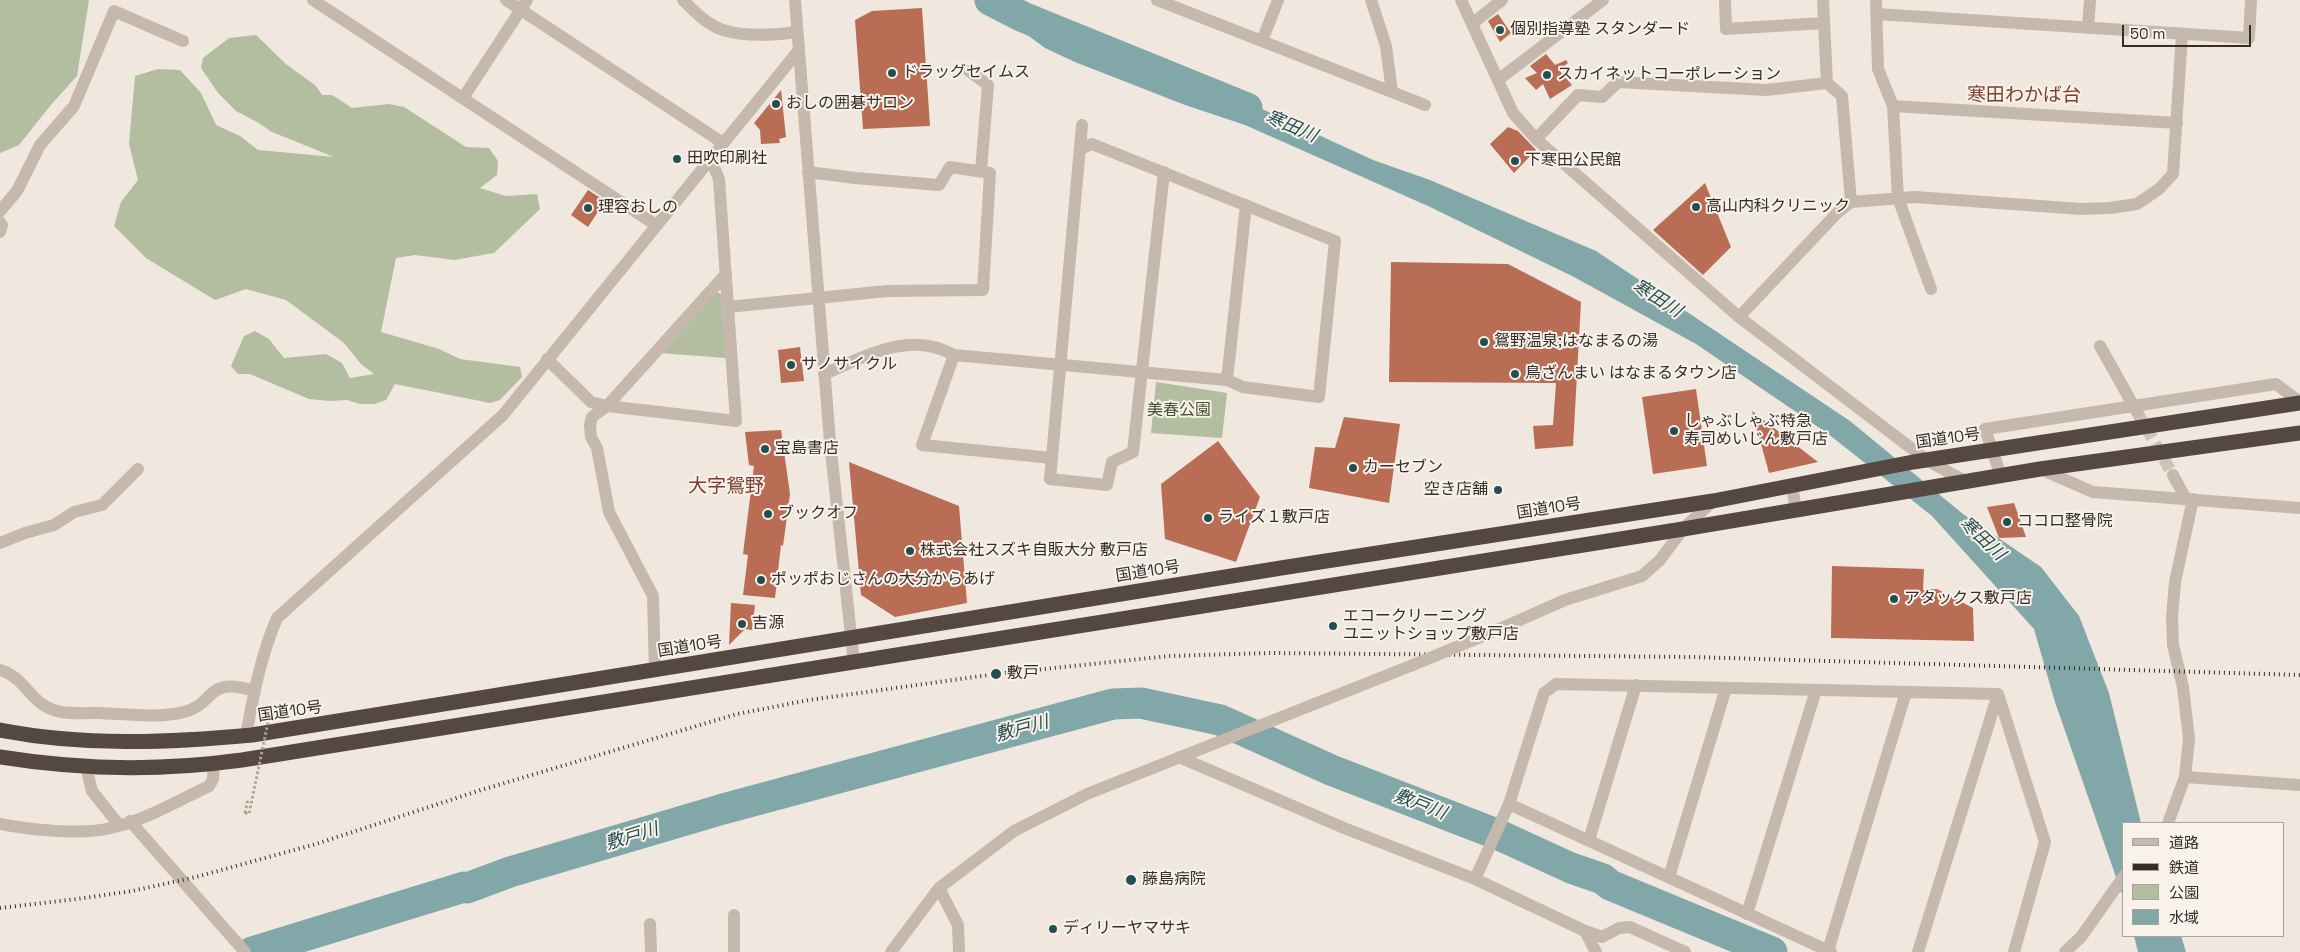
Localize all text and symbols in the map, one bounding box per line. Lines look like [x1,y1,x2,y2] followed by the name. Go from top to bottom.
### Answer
[2125,15,2254,47] scale bar
[1510,20,1690,40] place label: 個別指導塾 スタンダード
[1494,24,1506,36] marker: 個別指導塾 スタンダード
[2130,24,2165,43] text: 50 m
[902,63,1030,83] place label: ドラッグセイムス
[1557,65,1781,85] place label: スカイネットコーポレーション
[886,67,898,79] marker: ドラッグセイムス
[1541,69,1553,81] marker: スカイネットコーポレーション
[1967,85,2081,107] district label: 寒田わかば台
[786,94,914,114] place label: おしの囲碁サロン
[770,98,782,110] marker: おしの囲碁サロン
[1262,107,1320,147] water label: 寒田川
[687,149,767,169] place label: 田吹印刷社
[1525,151,1621,171] place label: 下寒田公民館
[671,153,683,165] marker: 田吹印刷社
[1509,155,1521,167] marker: 下寒田公民館
[1706,197,1850,217] place label: 高山内科クリニック
[598,198,678,218] place label: 理容おしの
[1690,201,1702,213] marker: 高山内科クリニック
[582,202,594,214] marker: 理容おしの
[1628,276,1686,322] water label: 寒田川
[1494,332,1658,352] place label: 鴛野温泉;はなまるの湯
[1478,336,1490,348] marker: 鴛野温泉;はなまるの湯
[801,355,897,375] place label: サノサイクル
[785,359,797,371] marker: サノサイクル
[1525,364,1737,384] place label: 鳥ざんまい はなまるタウン店
[1509,368,1521,380] marker: 鳥ざんまい はなまるタウン店
[1147,401,1211,421] park label: 美春公園
[1684,412,1828,450] place label: しゃぶしゃぶ特急 寿司めいじん敷戸店
[1668,425,1680,437] marker: しゃぶしゃぶ特急 寿司めいじん敷戸店
[1915,425,1981,453] street label: 国道10号
[775,439,839,459] place label: 宝島書店
[759,443,771,455] marker: 宝島書店
[1363,458,1443,478] place label: カーセブン
[1347,462,1359,474] marker: カーセブン
[688,476,764,498] district label: 大字鴛野
[1424,480,1488,500] place label: 空き店舗
[1492,484,1504,496] marker: 空き店舗
[1515,494,1583,524] street label: 国道10号
[778,504,858,524] place label: ブックオフ
[762,508,774,520] marker: ブックオフ
[1218,508,1330,528] place label: ライズ１敷戸店
[1202,512,1214,524] marker: ライズ１敷戸店
[2017,512,2113,532] place label: ココロ整骨院
[1955,513,2009,565] water label: 寒田川
[2001,516,2013,528] marker: ココロ整骨院
[920,541,1148,561] place label: 株式会社スズキ自販大分 敷戸店
[904,545,916,557] marker: 株式会社スズキ自販大分 敷戸店
[1114,557,1182,587] street label: 国道10号
[771,570,995,590] place label: ポッポおじさんの大分からあげ
[755,574,767,586] marker: ポッポおじさんの大分からあげ
[1904,589,2032,609] place label: アタックス敷戸店
[1888,593,1900,605] marker: アタックス敷戸店
[1343,607,1519,645] place label: エコークリーニング ユニットショップ敷戸店
[752,614,784,634] place label: 吉源
[736,618,748,630] marker: 吉源
[1327,620,1339,632] marker: エコークリーニング ユニットショップ敷戸店
[656,632,724,662] street label: 国道10号
[1007,664,1039,684] place label: 敷戸
[989,667,1003,681] marker: 敷戸
[257,698,323,726] street label: 国道10号
[993,712,1051,746] water label: 敷戸川
[1391,785,1449,825] water label: 敷戸川
[603,819,661,855] water label: 敷戸川
[2122,822,2285,937] legend
[2169,833,2199,852] text: 道路
[2169,858,2199,877] text: 鉄道
[1142,870,1206,890] place label: 藤島病院
[1124,873,1138,887] marker: 藤島病院
[2169,883,2199,902] text: 公園
[2169,908,2199,927] text: 水域
[1063,919,1191,939] place label: ディリーヤマサキ
[1047,923,1059,935] marker: ディリーヤマサキ

